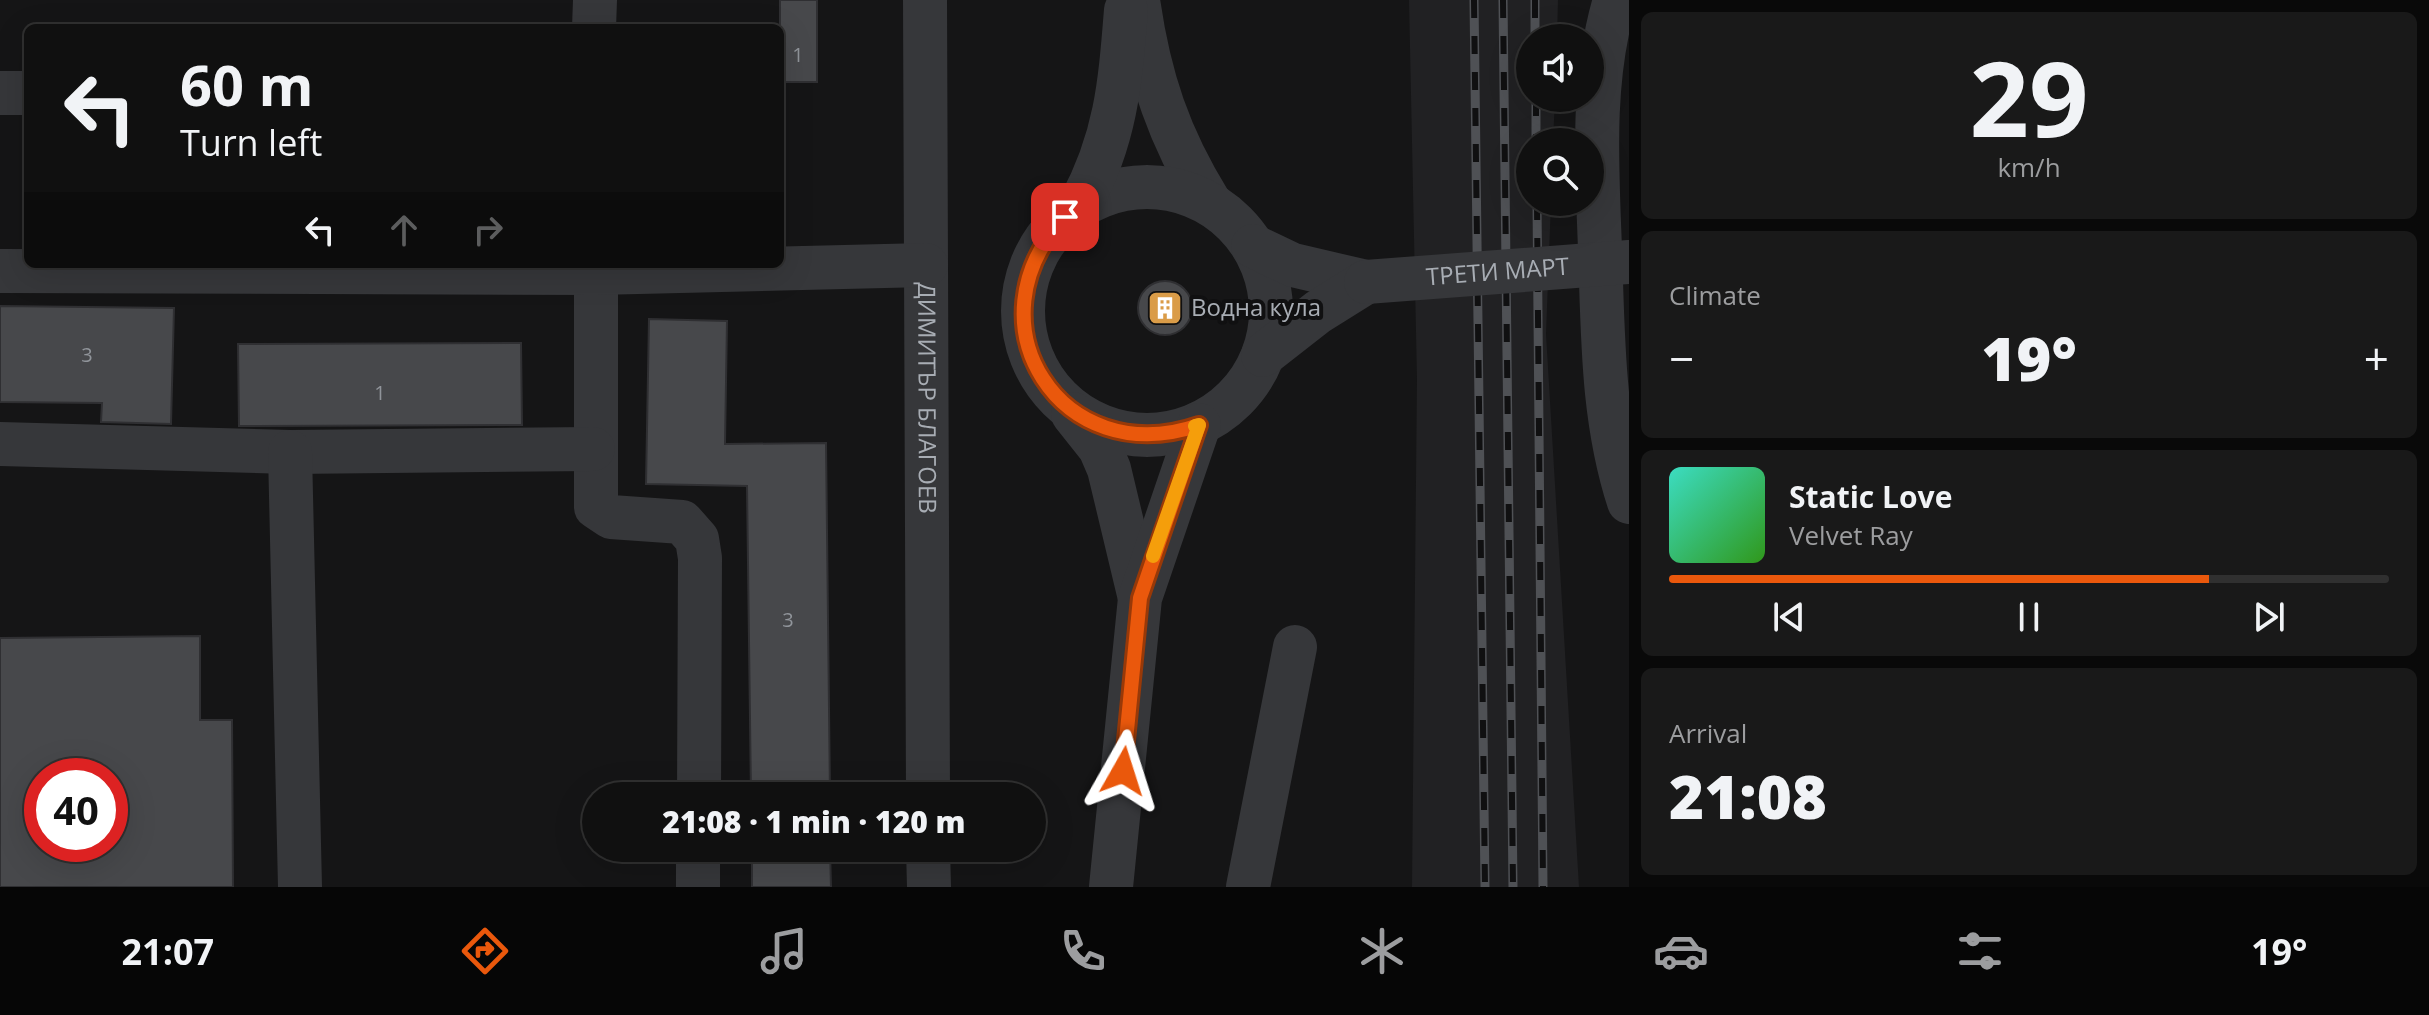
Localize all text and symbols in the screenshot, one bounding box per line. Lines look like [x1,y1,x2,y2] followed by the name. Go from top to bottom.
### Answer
[1516,24,1604,216] map controls
[1516,24,1604,112] button: sound
[1970,26,2088,167] text: 29
[792,41,804,68] house number: 1
[180,46,314,122] text: 60 m
[48,56,152,160] icon: left
[180,118,322,167] text: Turn left
[1516,128,1604,216] button: search
[1997,149,2061,185] text: km/h
[1031,183,1099,251] pin
[1043,195,1087,239] icon: arrive
[298,208,342,252] icon: left
[382,208,426,252] icon: ahead
[466,208,510,252] icon: right
[1425,249,1570,292] street label: ТРЕТИ МАРТ
[1669,277,1761,313] text: Climate
[911,282,945,514] street label: ДИМИТЪР БЛАГОЕВ
[1146,289,1184,327] building icon: Водна кула
[1191,290,1321,323] place label: Водна кула
[1981,317,2077,399] text: 19°
[1669,328,1694,388] text: −
[2364,328,2389,388] text: +
[81,341,93,368] house number: 3
[374,379,386,406] house number: 1
[1789,476,1952,517] text: Static Love
[1789,517,1913,553] text: Velvet Ray
[1767,595,1811,639] icon: previous
[2007,595,2051,639] icon: pause
[2247,595,2291,639] icon: next
[782,606,794,633] house number: 3
[1669,715,1747,751] text: Arrival
[1081,729,1165,813] position arrow
[1669,755,1827,837] text: 21:08
[24,758,128,862] speed limit sign: 40
[662,801,966,842] text: 21:08 · 1 min · 120 m
[457,923,513,979] icon: directions
[756,923,812,979] icon: music
[1055,923,1111,979] icon: phone
[1354,923,1410,979] icon: climate
[1653,923,1709,979] icon: car
[1952,923,2008,979] icon: filters
[121,927,214,976] text: 21:07
[2251,927,2307,976] text: 19°

